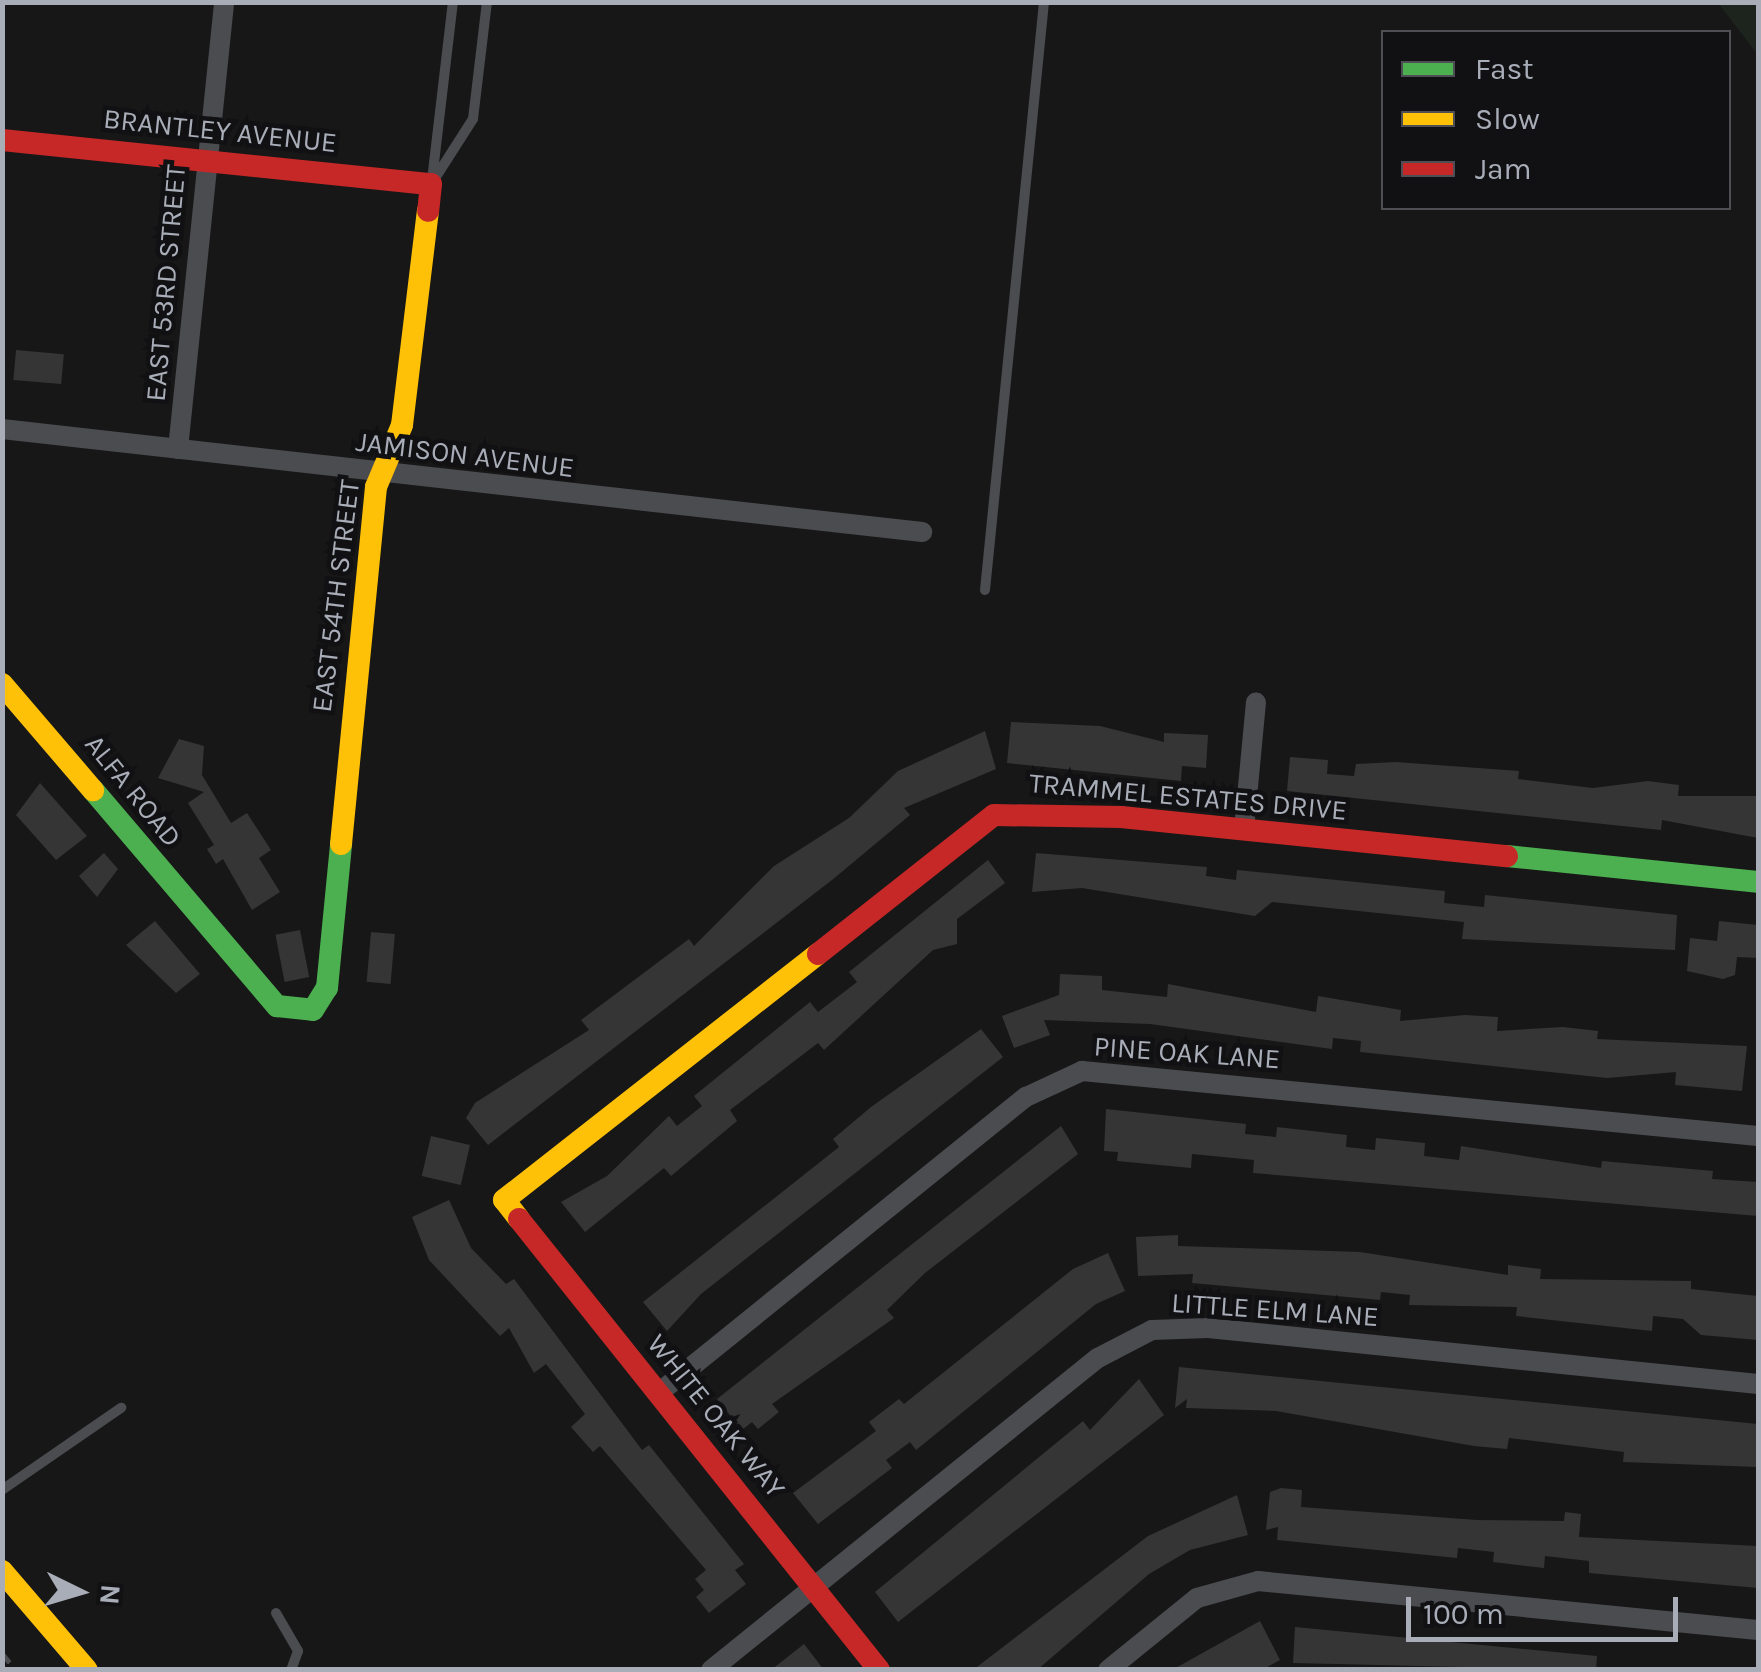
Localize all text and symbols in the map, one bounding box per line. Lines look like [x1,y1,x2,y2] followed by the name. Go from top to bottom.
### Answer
[1381,30,1731,210] legend
[1475,51,1534,87] text: Fast
[1475,101,1540,137] text: Slow
[102,102,338,160] street label: BRANTLEY AVENUE
[1475,151,1532,187] text: Jam
[139,163,193,403] street label: EAST 53RD STREET
[354,425,576,485] street label: JAMISON AVENUE
[305,478,367,714] street label: EAST 54TH STREET
[78,728,188,854] street label: ALFA ROAD
[1028,766,1348,828] street label: TRAMMEL ESTATES DRIVE
[1093,1030,1281,1076] street label: PINE OAK LANE
[1170,1286,1380,1334] street label: LITTLE ELM LANE
[640,1327,792,1505] street label: WHITE OAK WAY
[30,1542,130,1642] north arrow
[1411,1577,1684,1639] scale bar
[93,1583,128,1606] text: N
[1423,1596,1504,1632] text: 100 m

